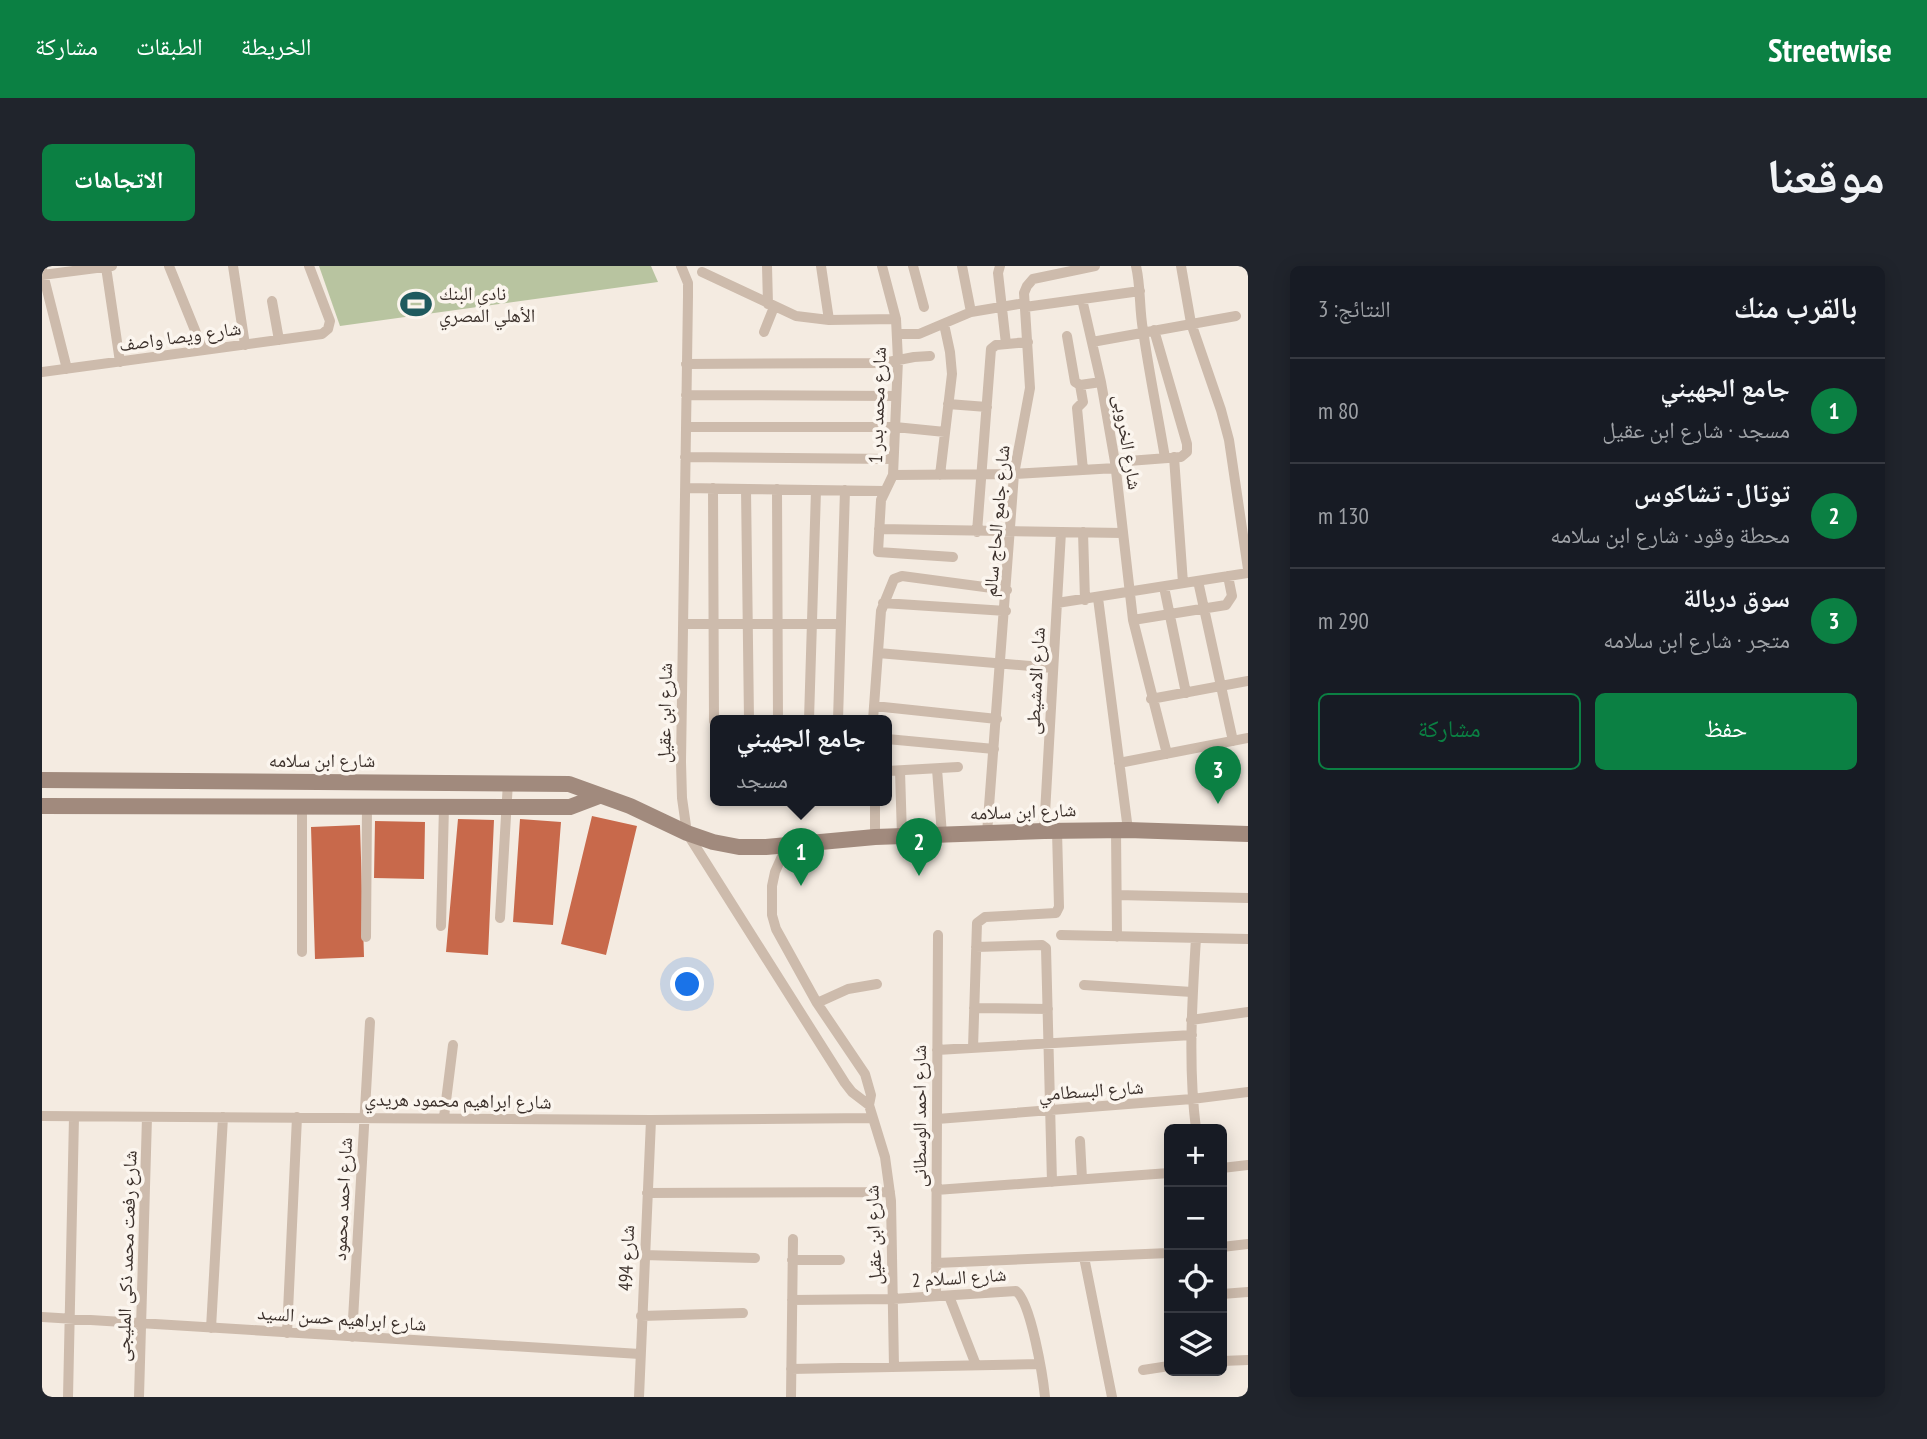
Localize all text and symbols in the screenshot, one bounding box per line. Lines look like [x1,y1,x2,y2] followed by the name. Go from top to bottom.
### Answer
[1768,28,1892,71] text: Streetwise
[35,31,98,62] text: مشاركة
[136,31,203,62] text: الطبقات
[241,31,311,62] text: الخريطة
[1767,143,1885,207] text: موقعنا
[42,144,195,221] button: الاتجاهات
[439,281,535,331] place label: نادي البنك الأهلي المصري
[399,287,433,321] sports icon: نادي البنك الأهلي المصري
[1734,287,1857,326] text: بالقرب منك
[1318,294,1391,323] text: النتائج: 3
[117,316,243,356] street label: شارع ويصا واصف
[863,346,891,464] street label: شارع محمد بدر 1
[1660,371,1790,404] text: جامع الجهيني
[1109,393,1147,491] street label: شارع الخروبى
[1318,396,1359,425] text: 80 m
[1829,396,1840,425] text: 1
[1602,415,1790,444] text: مسجد · شارع ابن عقيل
[977,444,1016,598] street label: شارع جامع الحاج سالم
[1634,476,1790,509] text: توتال - تشاكوس
[1318,501,1369,530] text: 130 m
[1829,501,1840,530] text: 2
[1550,520,1790,549] text: محطة وقود · شارع ابن سلامه
[1683,581,1790,614] text: سوق دربالة
[1318,606,1369,635] text: 290 m
[1829,606,1840,635] text: 3
[1603,625,1790,654] text: متجر · شارع ابن سلامه
[1020,627,1050,735] street label: شارع الامشيطى
[651,663,677,763] street label: شارع ابن عقيل
[1318,693,1581,770] button: مشاركة
[1595,693,1857,770] button: حفظ
[710,715,892,806] popup
[736,721,866,754] text: جامع الجهيني
[1195,746,1241,804] pin: 3
[269,748,375,772] street label: شارع ابن سلامه
[736,765,788,794] text: مسجد
[969,797,1077,825] street label: شارع ابن سلامه
[896,818,942,876] pin: 2
[778,828,824,886] pin: 1
[670,967,704,1001] your location
[907,1045,931,1187] street label: شارع احمد الوسطانى
[1038,1074,1145,1109] street label: شارع البسطامي
[364,1086,552,1117] street label: شارع ابراهيم محمود هريدي
[1164,1124,1227,1376] map controls
[1164,1124,1227,1187] button: +
[327,1137,357,1261] street label: شارع احمد محمود
[110,1150,142,1362] street label: شارع رفعت محمد ذكى المليجى
[859,1185,887,1285] street label: شارع ابن عقيل
[1164,1187,1227,1250] button: −
[613,1225,639,1291] street label: شارع 494
[1164,1250,1227,1313] button: locate
[911,1262,1007,1294] street label: شارع السلام 2
[257,1300,427,1337] street label: شارع ابراهيم حسن السيد
[1164,1313,1227,1376] button: layers

